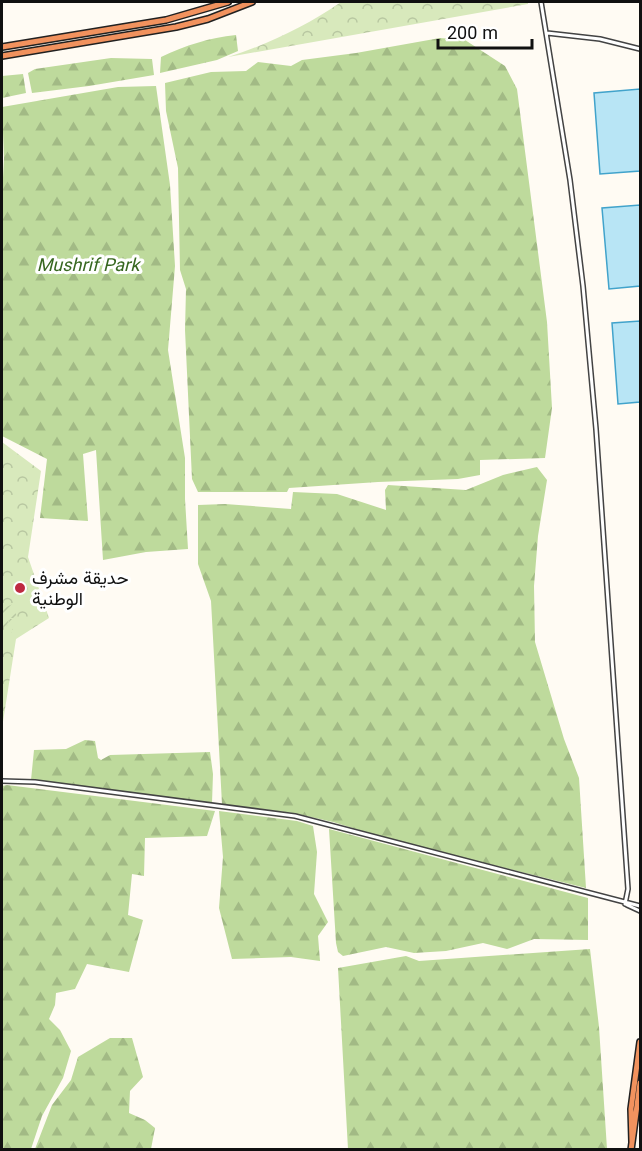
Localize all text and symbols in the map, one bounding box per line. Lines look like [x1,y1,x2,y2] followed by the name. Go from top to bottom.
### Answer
[438,12,532,50] scale bar
[447,21,498,49] text: 200 m
[37,253,142,281] park label: Mushrif Park
[32,566,128,615] place label: حديقة مشرف الوطنية
[13,581,27,595] marker: حديقة مشرف الوطنية

